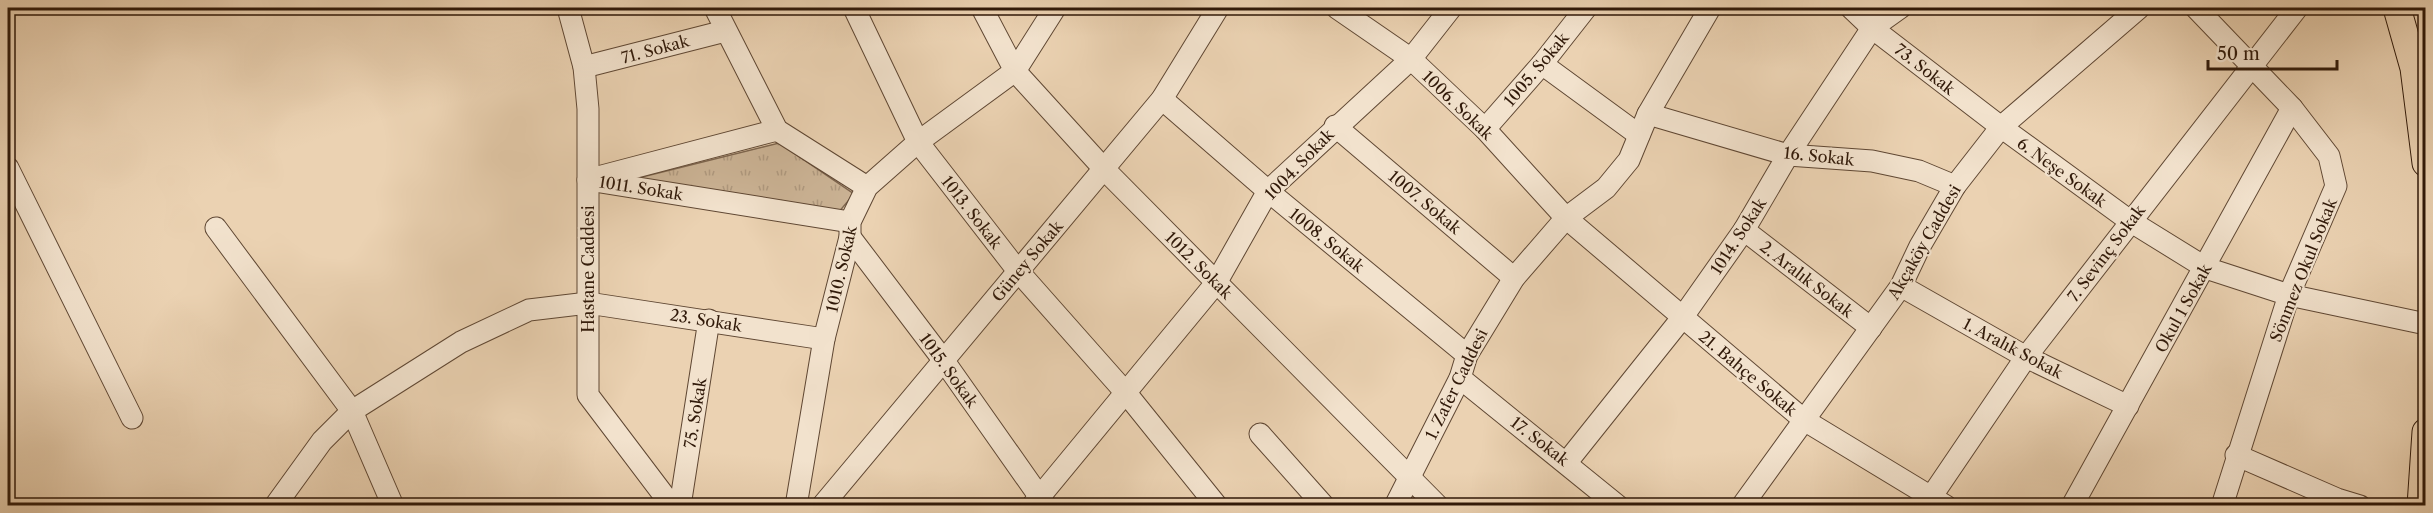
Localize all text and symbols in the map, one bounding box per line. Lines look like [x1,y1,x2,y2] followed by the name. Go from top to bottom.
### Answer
[1499,27,1573,110] street label: 1005. Sokak
[619,30,692,68] street label: 71. Sokak
[2208,33,2337,71] scale bar
[1891,39,1960,99] street label: 73. Sokak
[2217,43,2260,65] text: 50 m
[1418,66,1498,144] street label: 1006. Sokak
[1260,124,1338,204] street label: 1004. Sokak
[2013,133,2111,212] street label: 6. Neşe Sokak
[1783,142,1856,170] street label: 16. Sokak
[1385,166,1466,239] street label: 1007. Sokak
[598,171,685,205] street label: 1011. Sokak
[937,172,1007,253] street label: 1013. Sokak
[1883,181,1965,304] street label: Akçaköy Caddesi
[1706,193,1771,278] street label: 1014. Sokak
[2265,195,2341,345] street label: Sönmez Okul Sokak
[2063,200,2149,305] street label: 7. Sevinç Sokak
[1285,204,1369,277] street label: 1008. Sokak
[578,205,598,333] street label: Hastane Caddesi
[987,216,1067,306] street label: Güney Sokak
[821,223,861,314] street label: 1010. Sokak
[1161,227,1237,303] street label: 1012. Sokak
[1756,236,1858,322] street label: 2. Aralık Sokak
[2150,260,2216,356] street label: Okul 1 Sokak
[669,304,744,336] street label: 23. Sokak
[1960,313,2067,383] street label: 1. Aralık Sokak
[1421,325,1491,443] street label: 1. Zafer Caddesi
[1695,326,1802,420] street label: 21. Bahçe Sokak
[915,329,983,412] street label: 1015. Sokak
[680,376,711,450] street label: 75. Sokak
[1507,412,1574,470] street label: 17. Sokak

